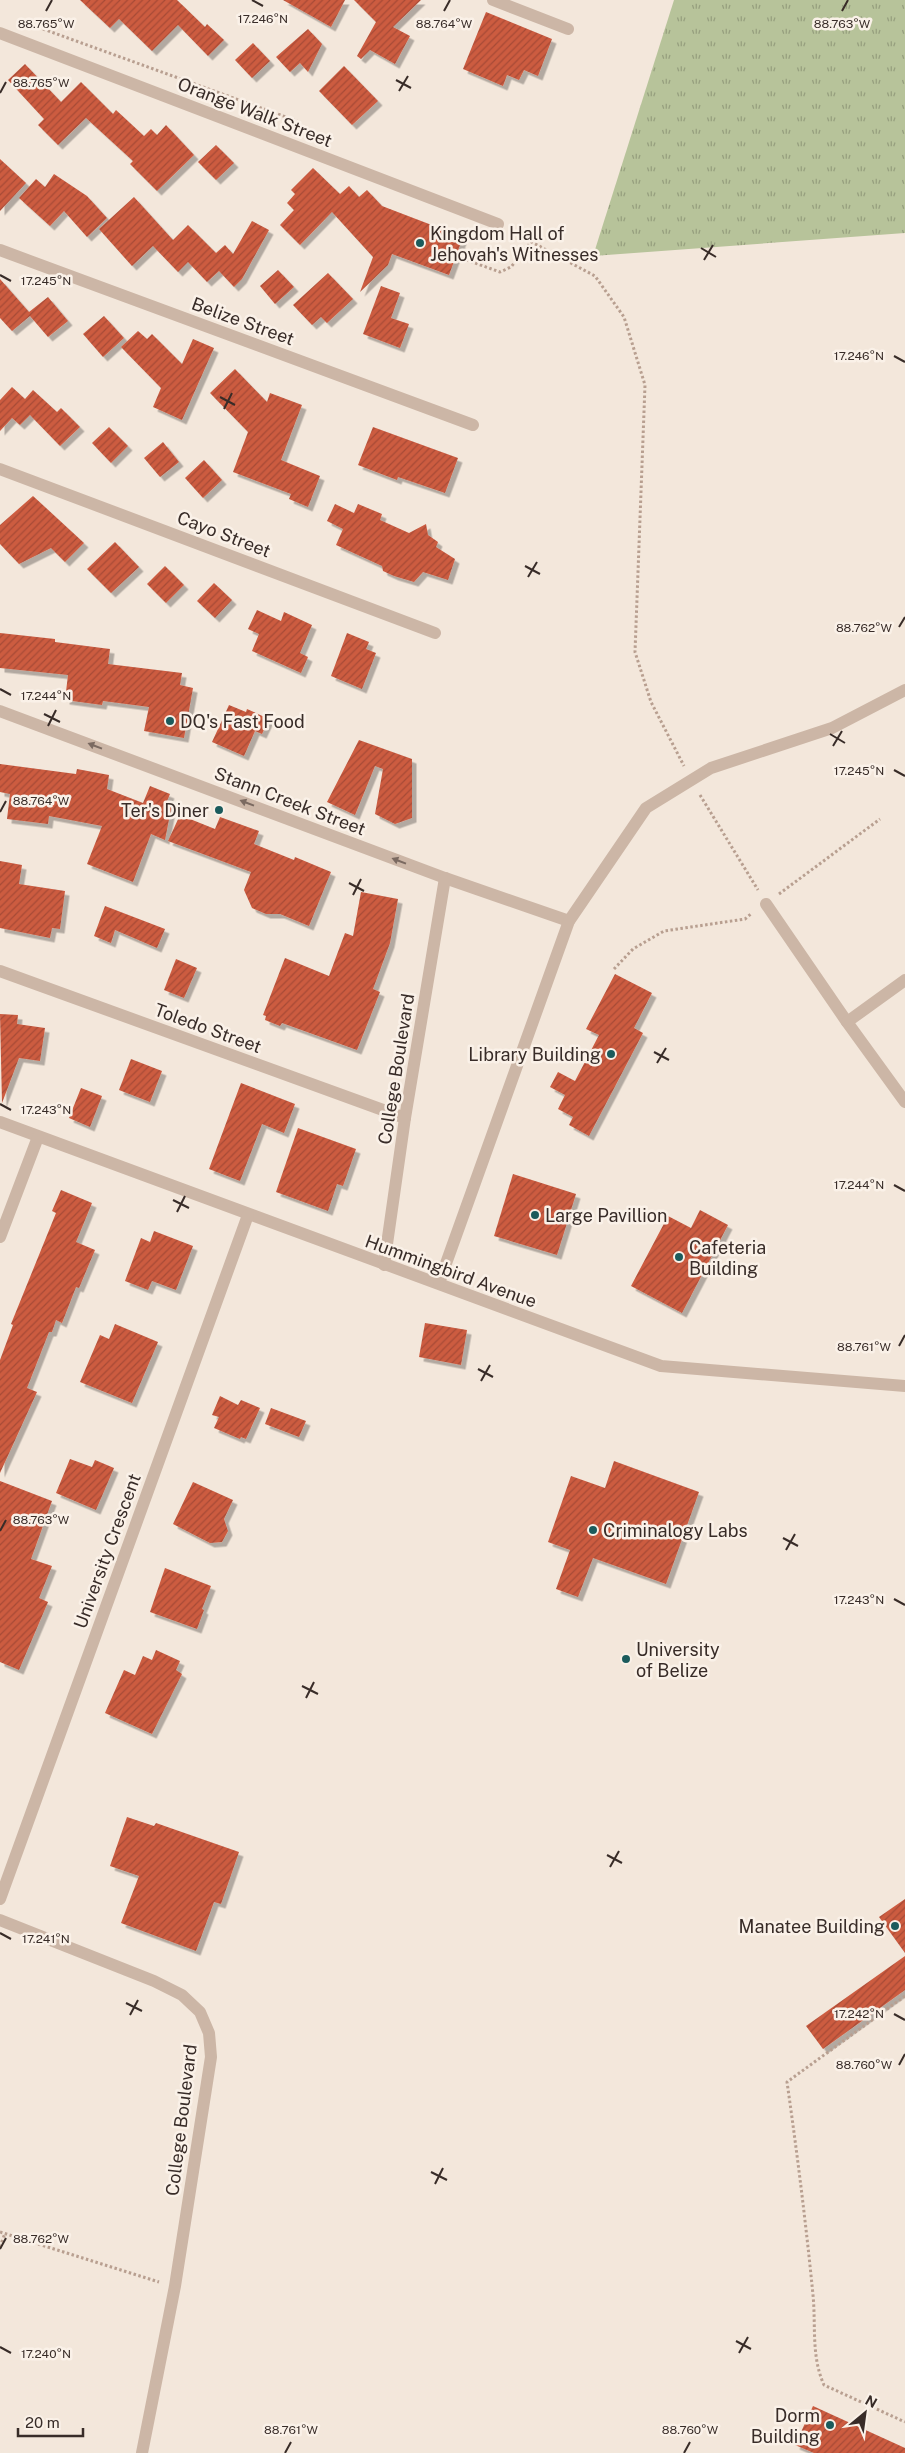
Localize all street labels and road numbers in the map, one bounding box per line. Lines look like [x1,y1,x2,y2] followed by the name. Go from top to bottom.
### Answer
[175,73,335,151] street label: Orange Walk Street
[189,293,297,349] street label: Belize Street
[174,507,274,561] street label: Cayo Street
[211,762,369,840] street label: Stann Creek Street
[374,992,418,1146] street label: College Boulevard
[152,999,264,1057] street label: Toledo Street
[362,1230,540,1312] street label: Hummingbird Avenue
[69,1471,145,1631] street label: University Crescent
[161,2043,201,2197] street label: College Boulevard

